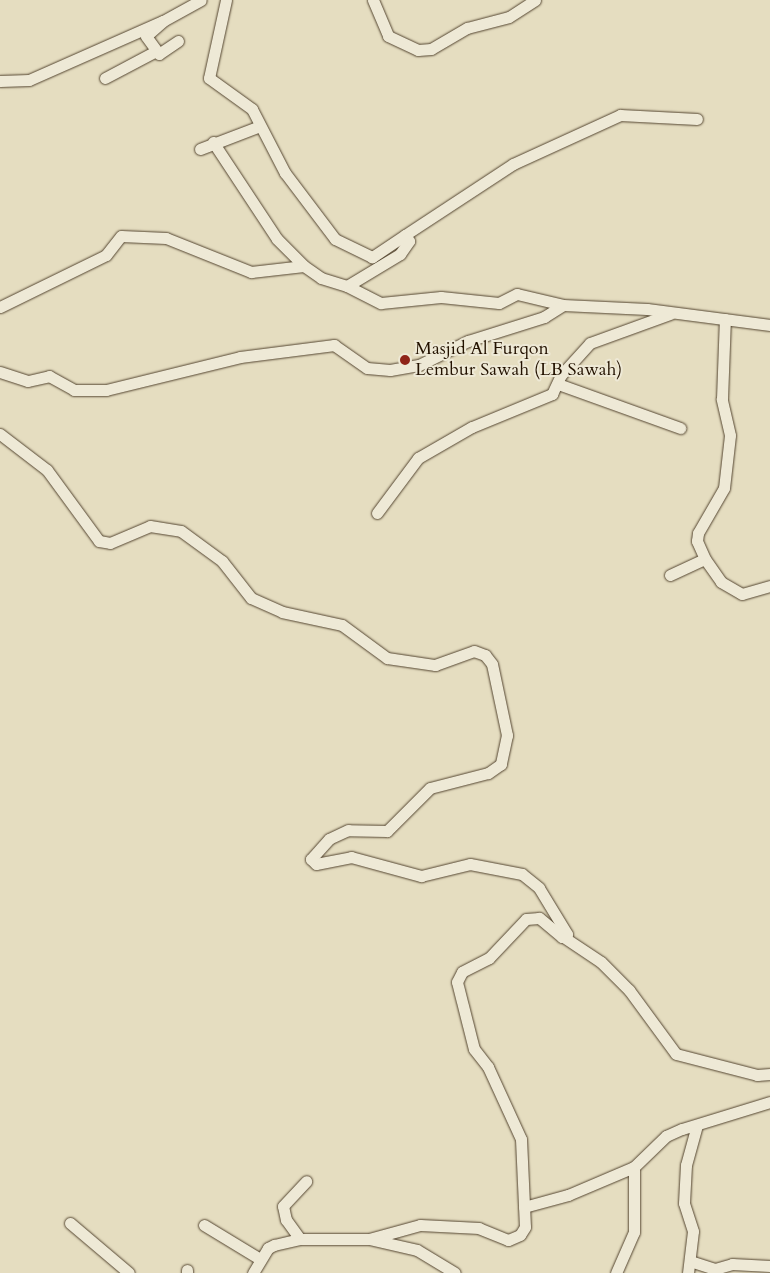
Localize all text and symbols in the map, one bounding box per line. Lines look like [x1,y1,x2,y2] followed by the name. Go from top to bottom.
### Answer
[415,339,622,382] place label: Masjid Al Furqon Lembur Sawah (LB Sawah)
[399,354,411,366] marker: Masjid Al Furqon Lembur Sawah (LB Sawah)

